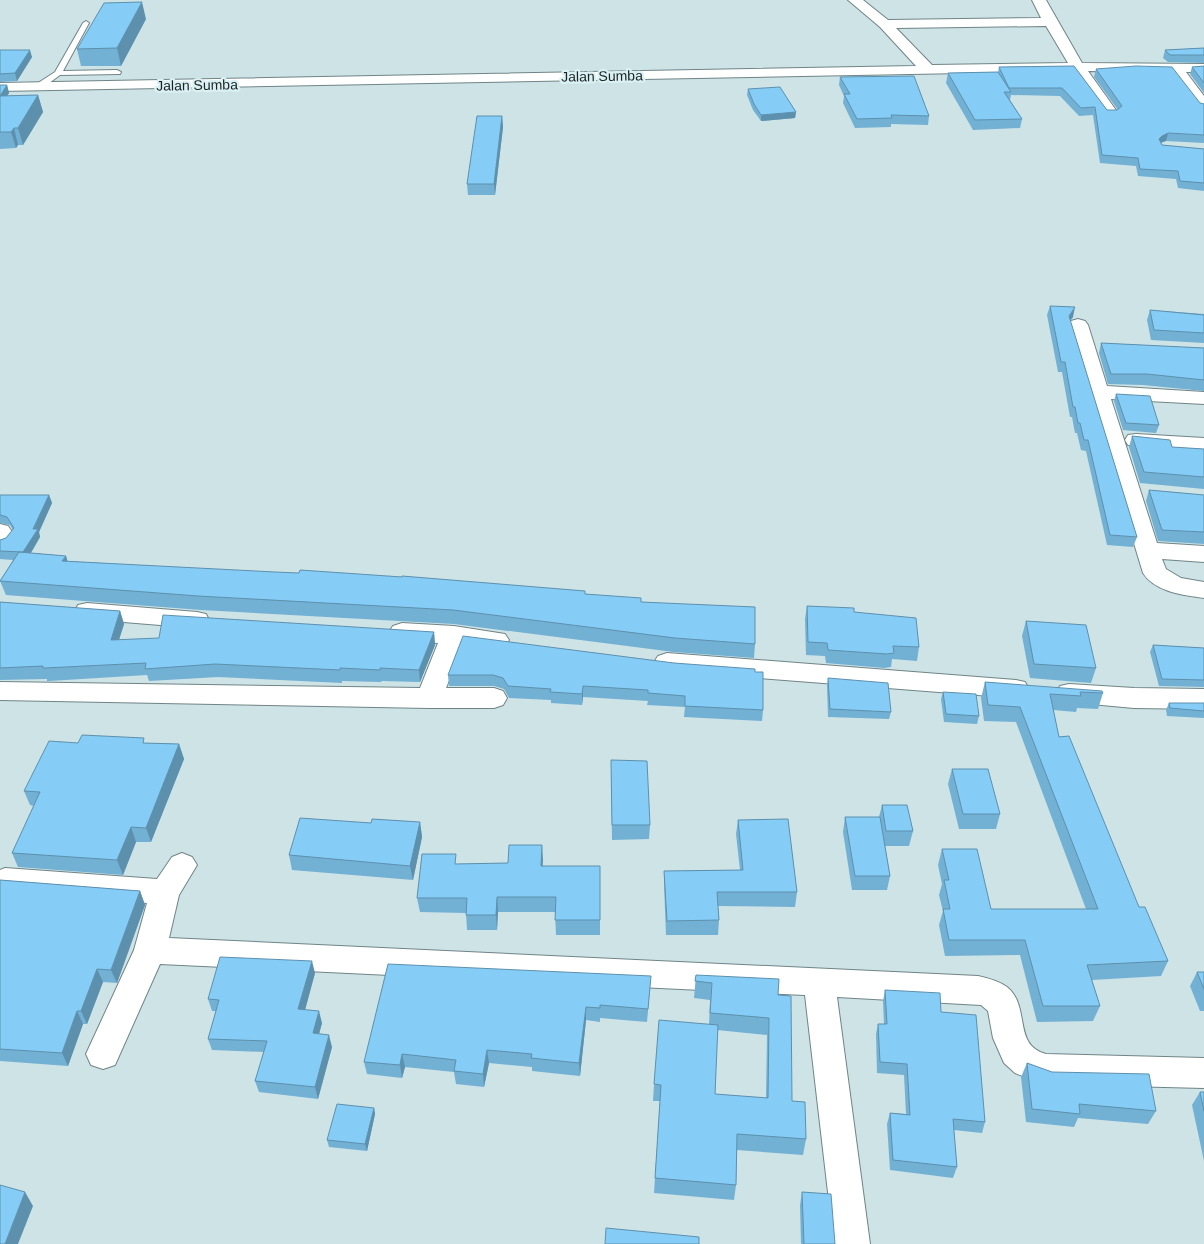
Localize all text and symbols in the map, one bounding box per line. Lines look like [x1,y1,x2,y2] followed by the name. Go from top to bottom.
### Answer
[561,67,643,85] street label: Jalan Sumba
[156,76,238,94] street label: Jalan Sumba

